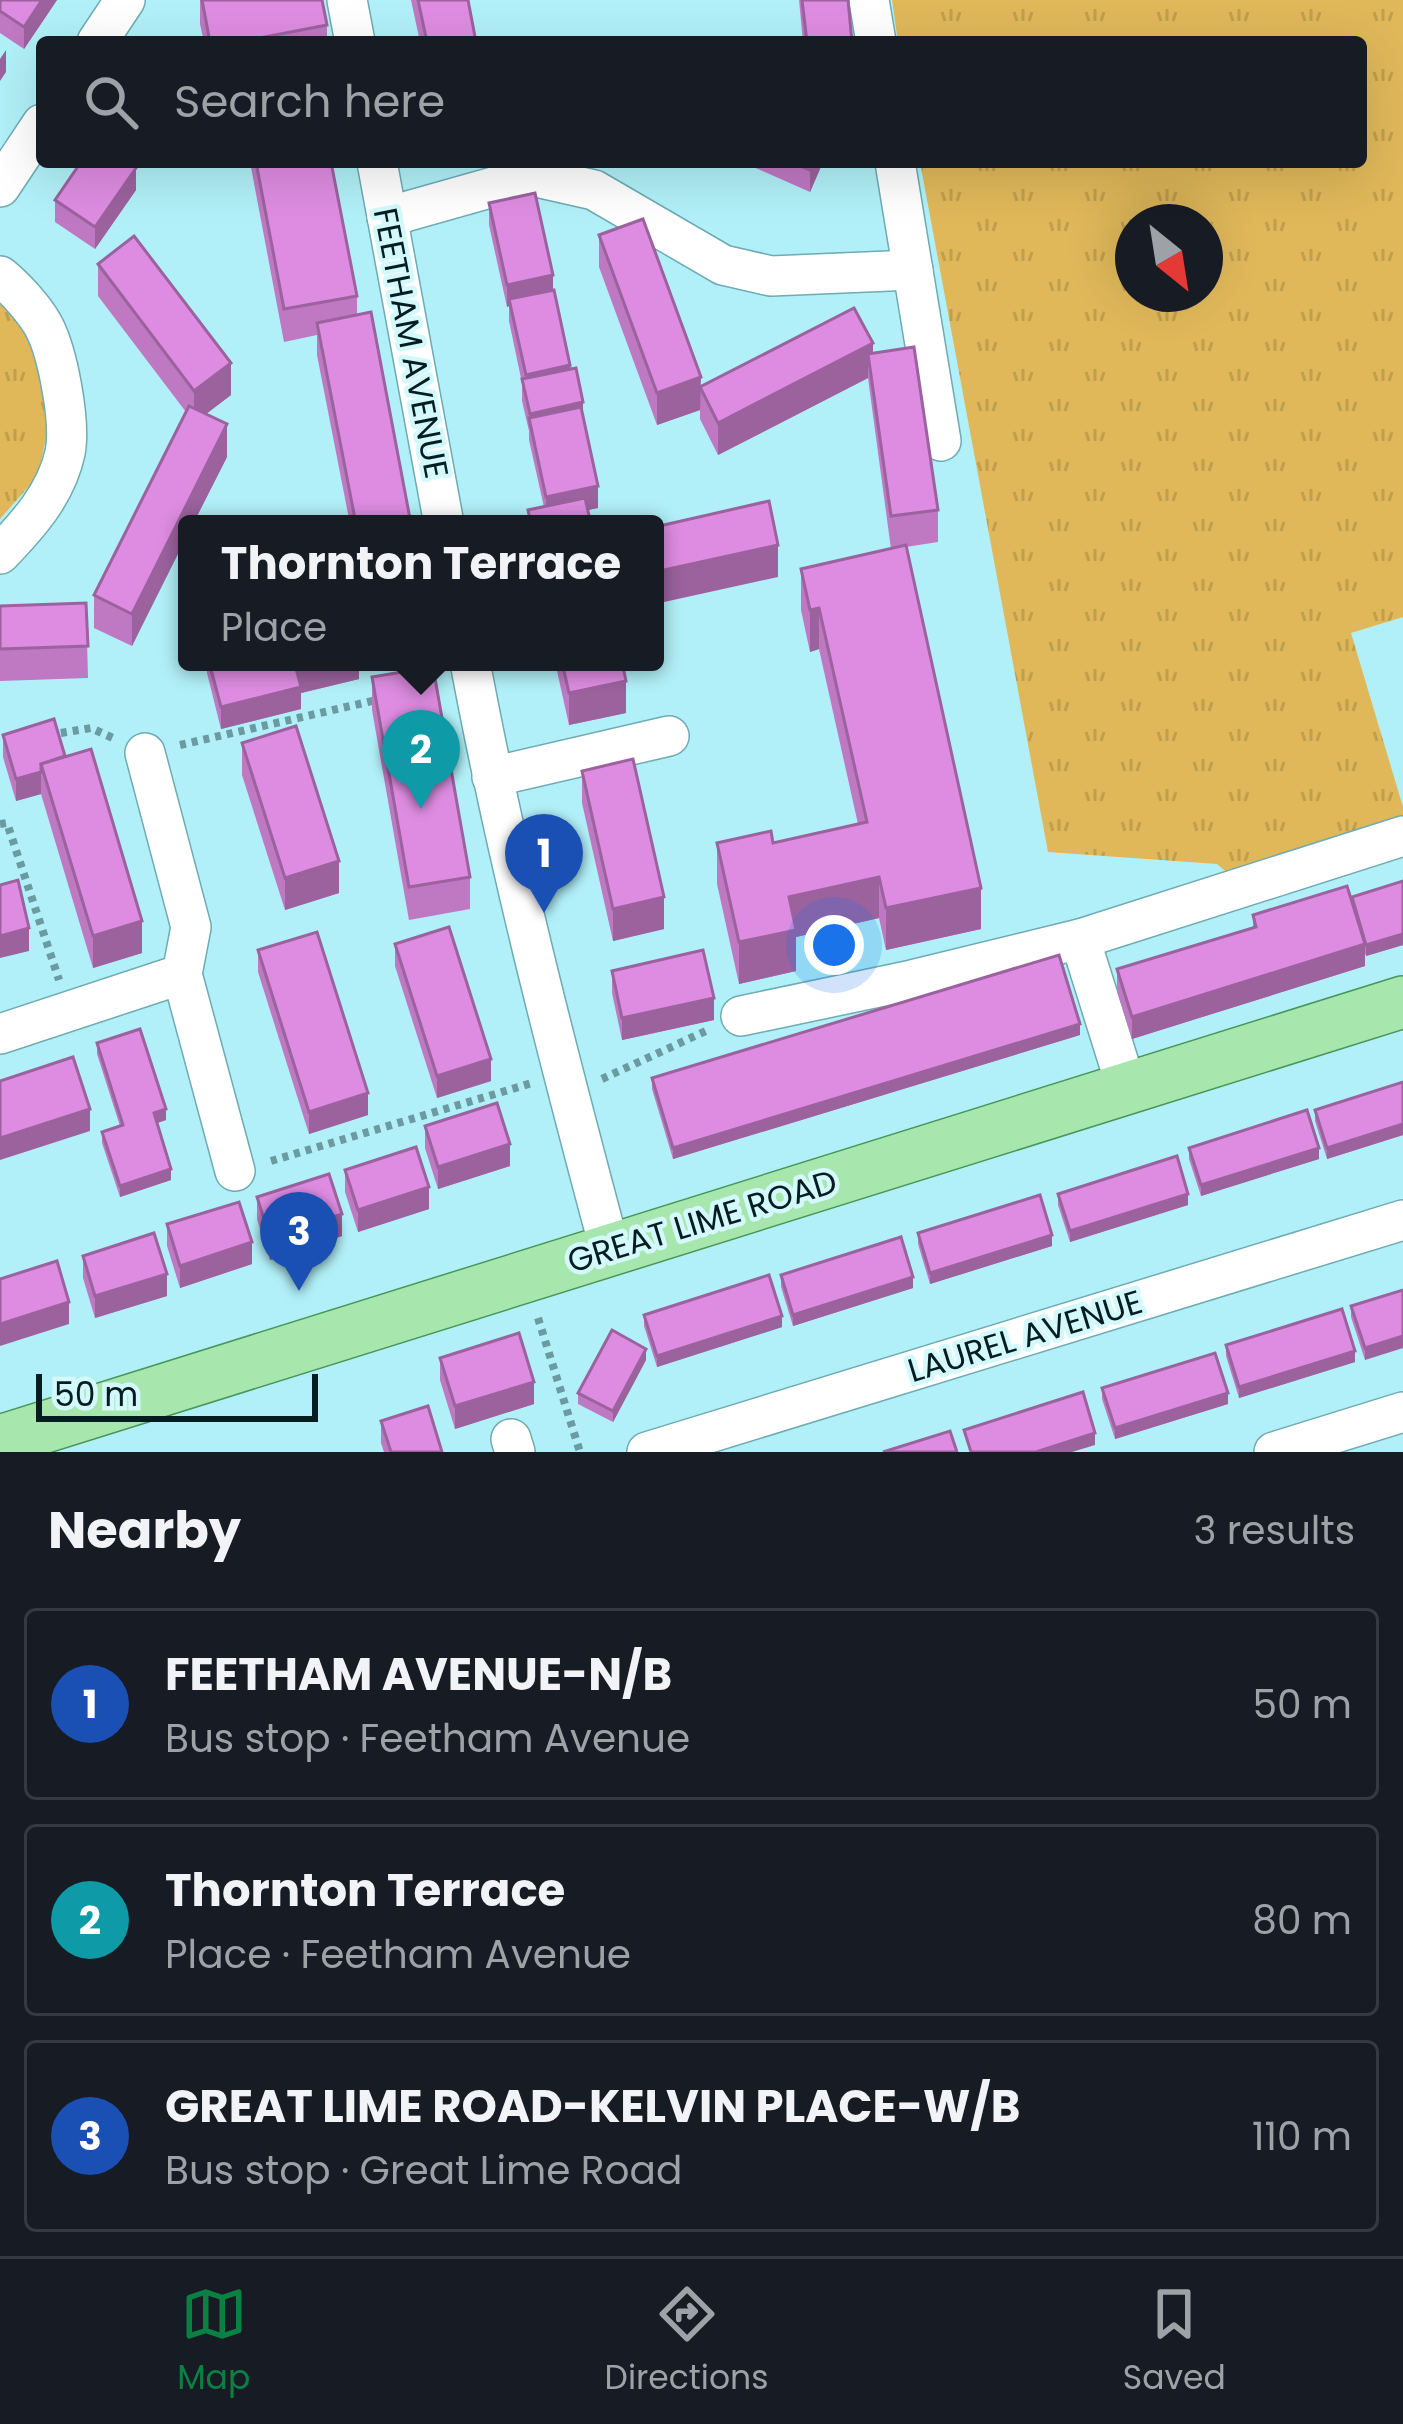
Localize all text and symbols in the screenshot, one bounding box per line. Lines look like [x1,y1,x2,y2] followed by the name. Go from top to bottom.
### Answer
[36,36,1367,168] search box
[78,69,144,135] icon: search
[174,70,445,133] text: Search here
[362,204,460,482] street label: FEETHAM AVENUE
[1115,204,1223,312] north arrow
[178,515,664,671] popup
[221,532,621,595] text: Thornton Terrace
[221,600,327,655] text: Place
[382,710,460,809] pin: 2
[505,814,583,913] pin: 1
[804,915,864,975] your location
[561,1158,843,1284] street label: GREAT LIME ROAD
[260,1192,338,1291] pin: 3
[902,1278,1148,1394] street label: LAUREL AVENUE
[36,1368,318,1421] scale bar
[54,1371,138,1418] text: 50 m
[48,1494,241,1566] text: Nearby
[1193,1503,1355,1558] text: 3 results
[165,1643,672,1706] text: FEETHAM AVENUE-N/B
[83,1677,97,1732] text: 1
[1252,1677,1352,1732] text: 50 m
[165,1711,690,1766] text: Bus stop · Feetham Avenue
[165,1859,565,1922] text: Thornton Terrace
[79,1893,101,1948] text: 2
[1252,1893,1352,1948] text: 80 m
[165,1927,631,1982] text: Place · Feetham Avenue
[165,2075,1020,2138] text: GREAT LIME ROAD-KELVIN PLACE-W/B
[78,2109,102,2164] text: 3
[1252,2109,1352,2164] text: 110 m
[165,2143,682,2198] text: Bus stop · Great Lime Road
[177,2281,250,2403] tab: Map
[605,2281,768,2403] tab: Directions
[1123,2281,1226,2403] tab: Saved

